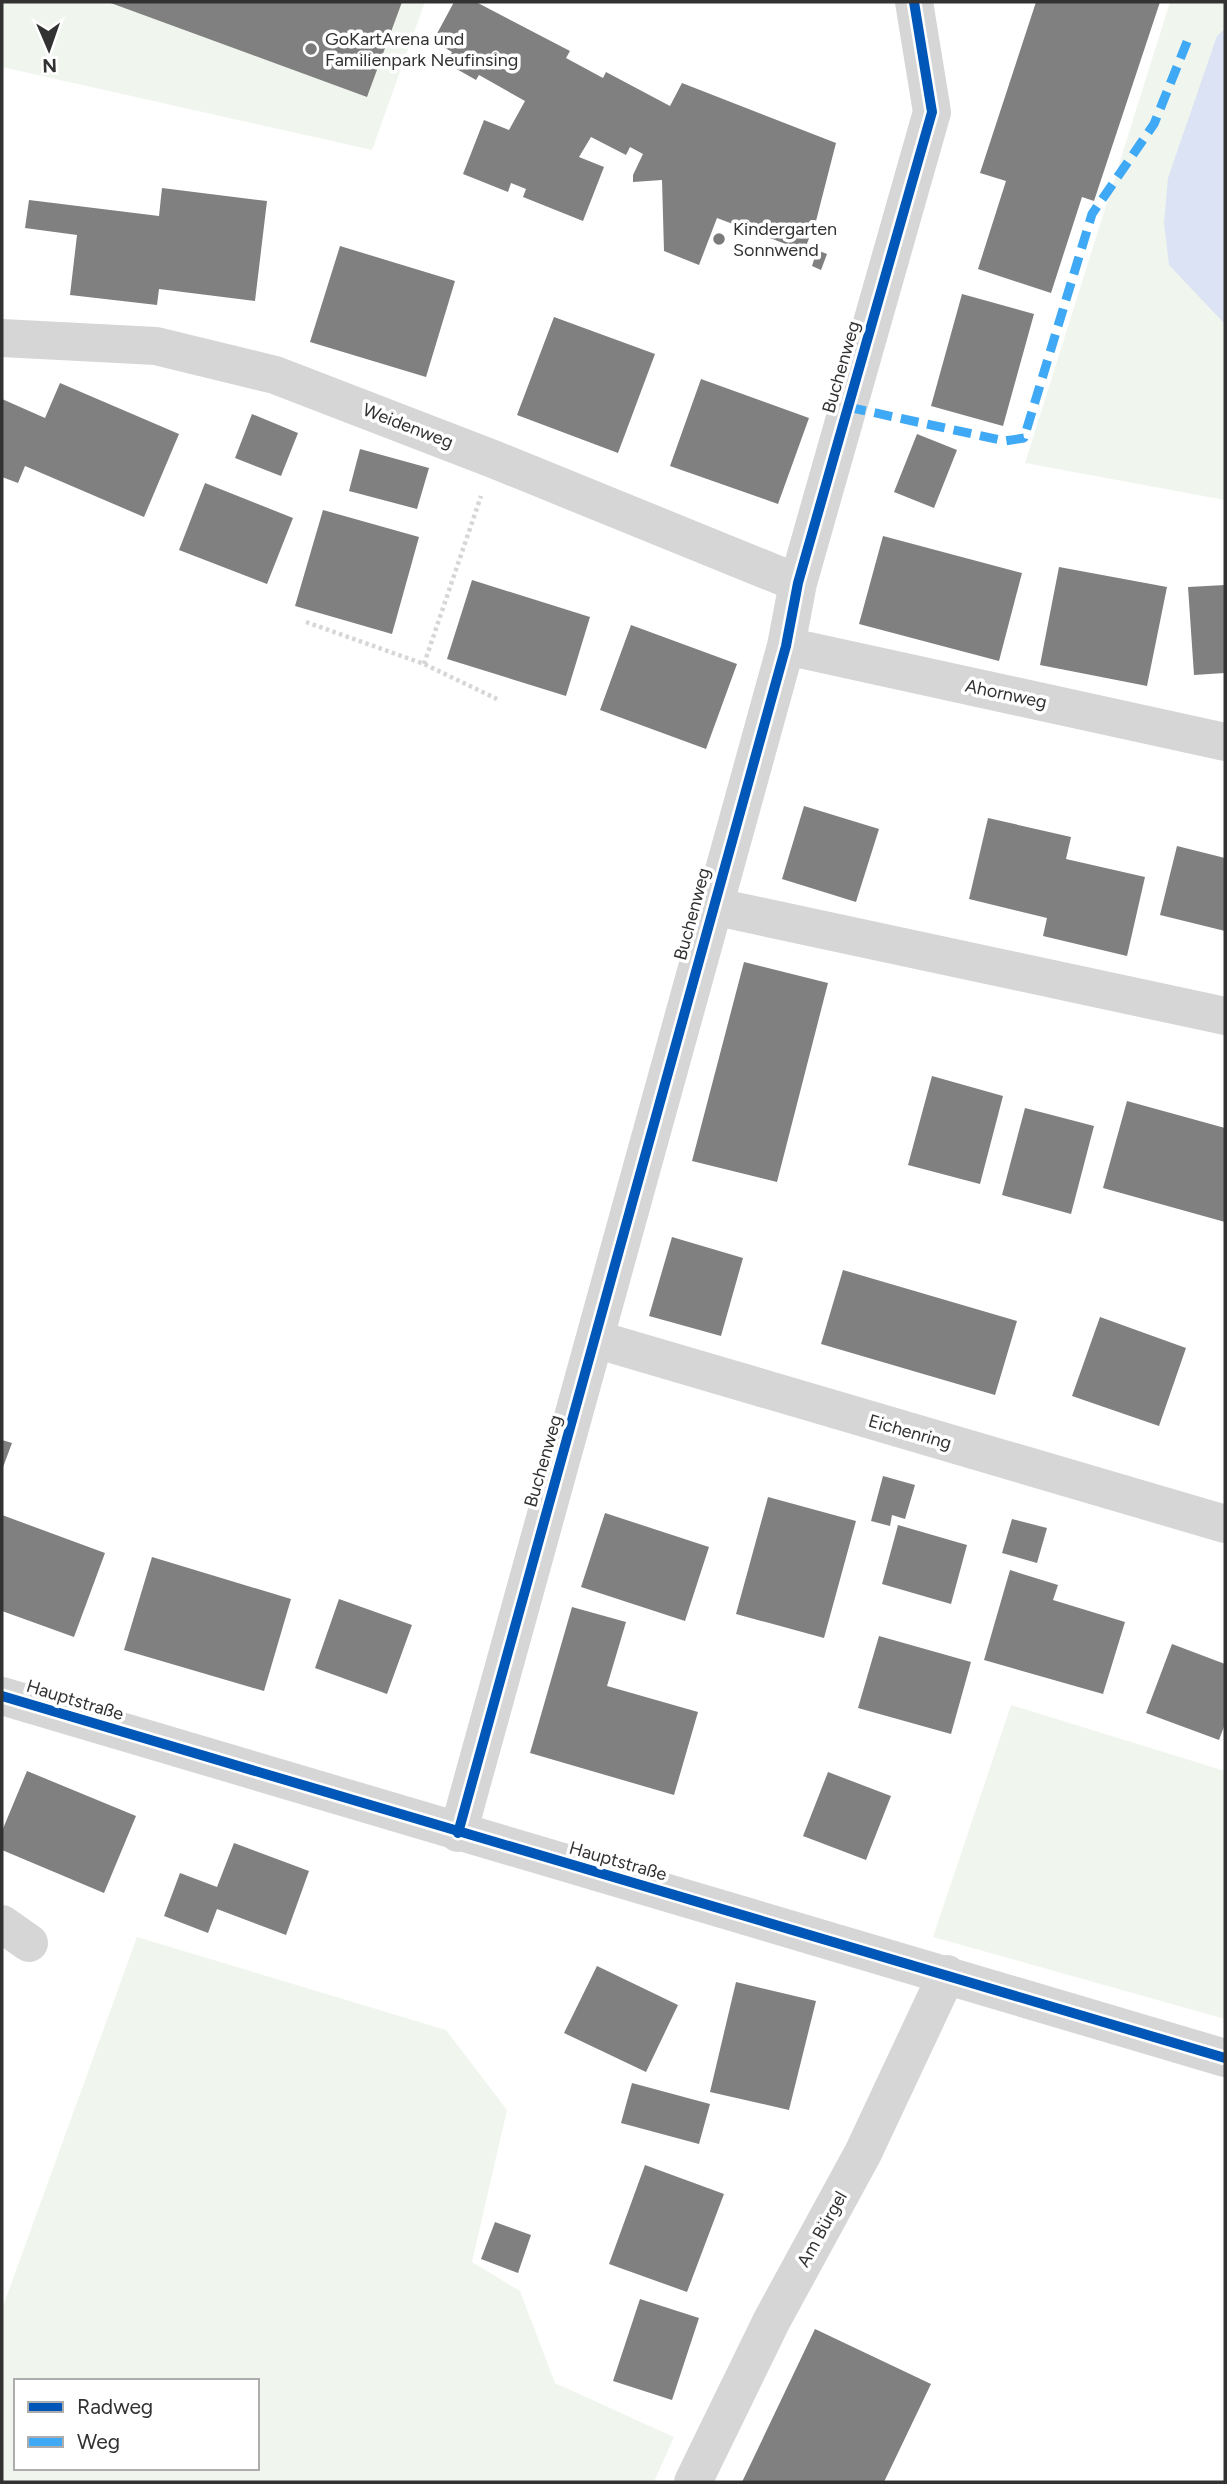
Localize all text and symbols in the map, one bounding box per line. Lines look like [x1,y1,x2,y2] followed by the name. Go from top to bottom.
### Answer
[14,14,84,84] north arrow
[325,28,518,71] place label: GoKartArena und Familienpark Neufinsing
[303,41,319,57] marker: GoKartArena und Familienpark Neufinsing
[42,54,57,77] text: N
[733,218,837,261] place label: Kindergarten Sonnwend
[711,231,727,247] marker: Kindergarten Sonnwend
[817,318,865,416] street label: Buchenweg
[360,399,456,453] street label: Weidenweg
[963,675,1049,713] street label: Ahornweg
[669,865,715,963] street label: Buchenweg
[866,1410,954,1454] street label: Eichenring
[519,1412,567,1510] street label: Buchenweg
[24,1675,126,1725] street label: Hauptstraße
[567,1837,670,1885] street label: Hauptstraße
[792,2187,852,2271] street label: Am Bürgel
[14,2379,259,2470] legend
[77,2394,153,2419] text: Radweg
[77,2429,120,2454] text: Weg

